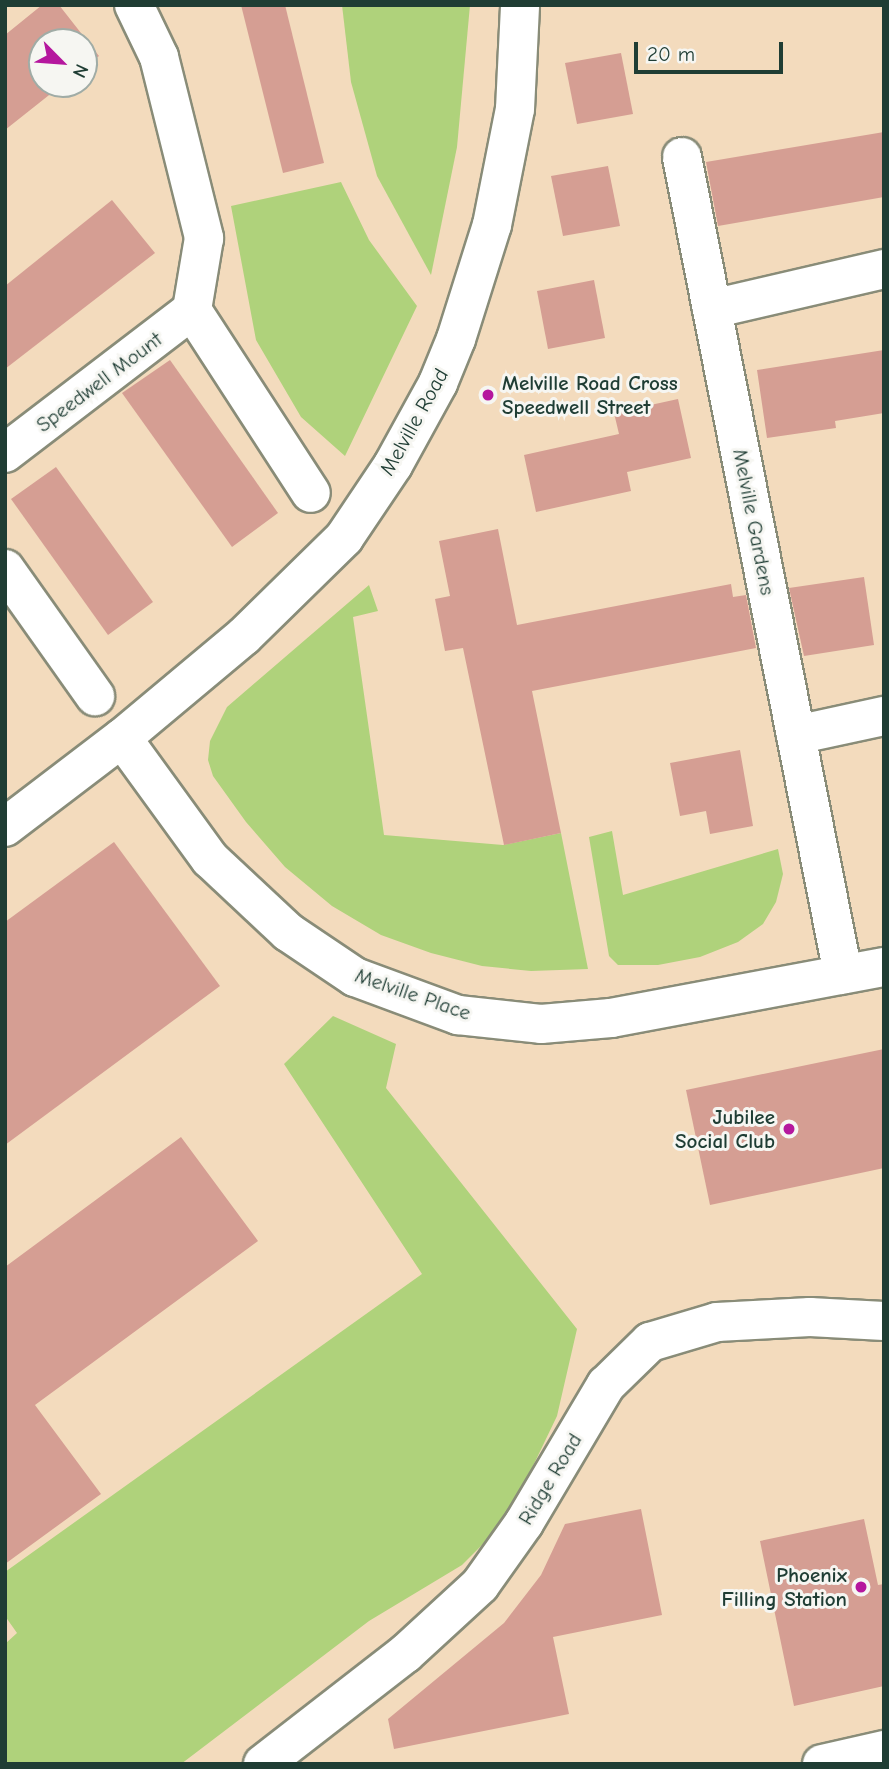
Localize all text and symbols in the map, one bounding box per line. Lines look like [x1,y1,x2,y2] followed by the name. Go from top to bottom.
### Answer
[28,28,98,98] north arrow
[637,28,786,72] scale bar
[647,42,695,66] text: 20 m
[68,61,93,81] text: N
[31,327,167,437] street label: Speedwell Mount
[374,364,454,480] street label: Melville Road
[502,370,678,420] place label: Melville Road Cross Speedwell Street
[480,387,496,403] marker: Melville Road Cross Speedwell Street
[727,447,781,597] street label: Melville Gardens
[352,962,474,1026] street label: Melville Place
[675,1104,775,1154] place label: Jubilee Social Club
[781,1121,797,1137] marker: Jubilee Social Club
[513,1429,587,1529] street label: Ridge Road
[722,1562,847,1612] place label: Phoenix Filling Station
[853,1579,869,1595] marker: Phoenix Filling Station

